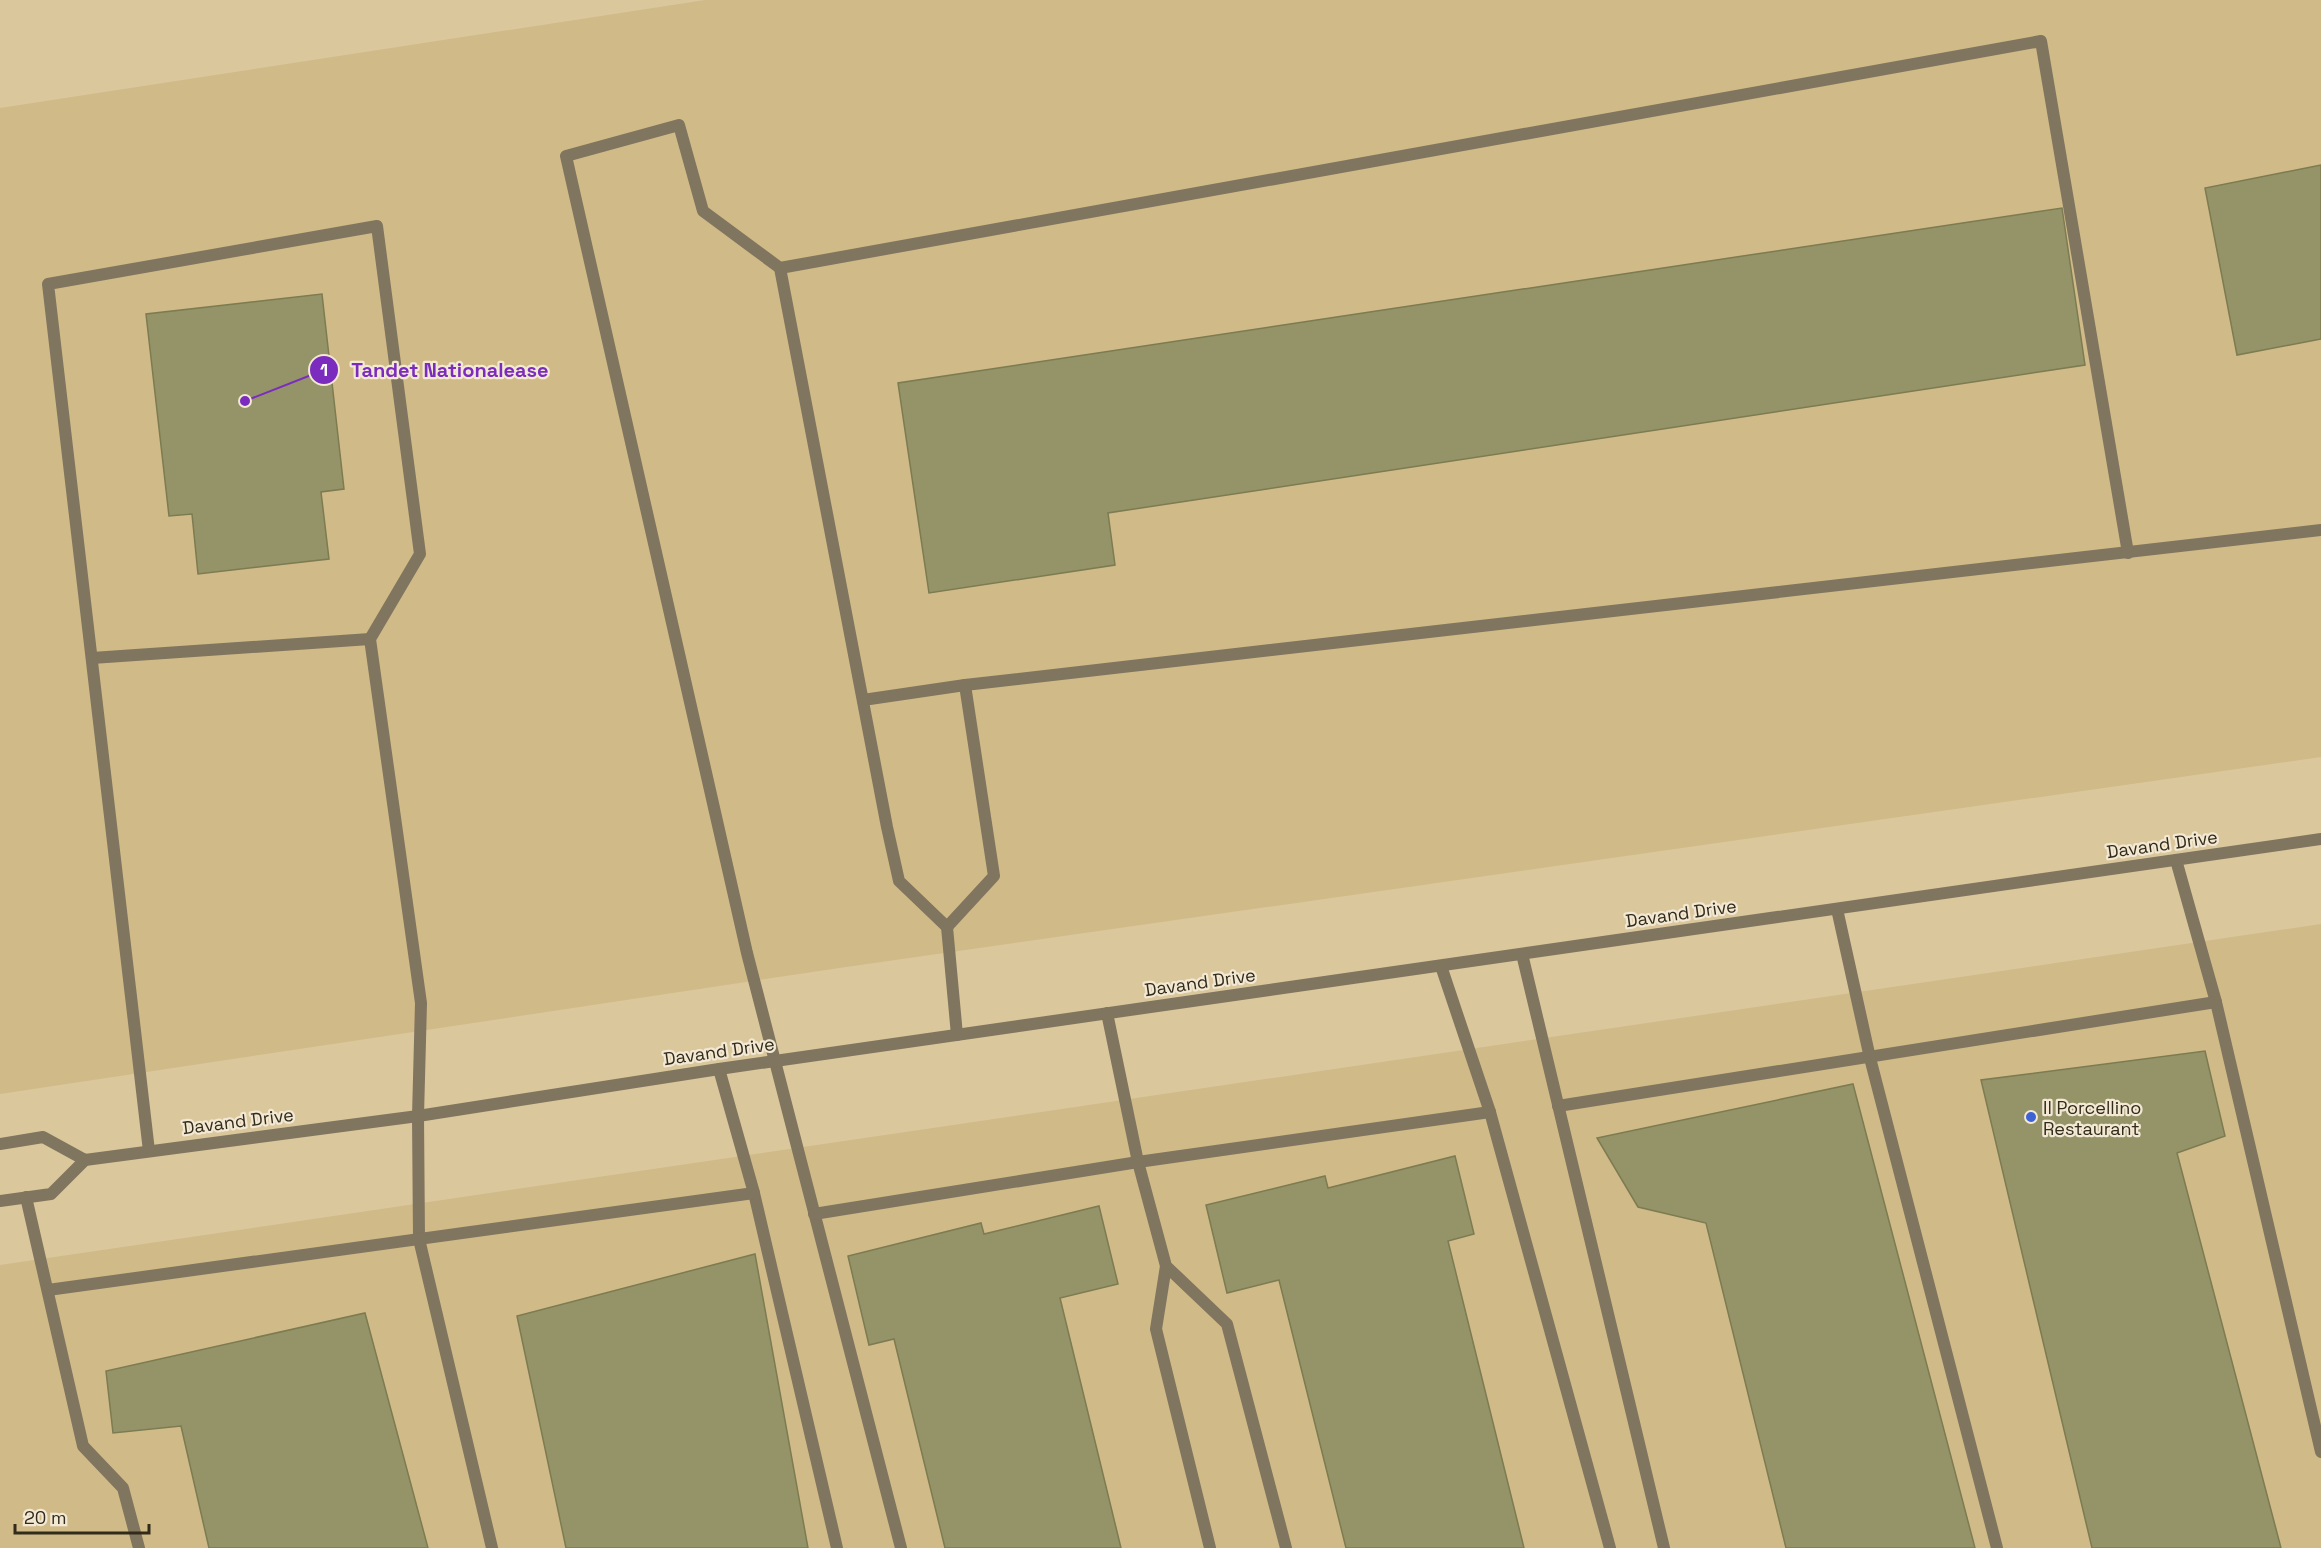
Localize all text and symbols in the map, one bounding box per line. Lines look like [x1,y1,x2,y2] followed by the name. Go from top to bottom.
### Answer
[309,351,560,389] callout: Tandet Nationalease
[351,357,549,383] text: Tandet Nationalease
[320,358,328,381] text: 1
[2105,825,2219,863] street label: Davand Drive
[1624,894,1738,932] street label: Davand Drive
[1143,963,1257,1001] street label: Davand Drive
[662,1032,776,1070] street label: Davand Drive
[2043,1096,2141,1140] place label: Il Porcellino Restaurant
[181,1103,295,1139] street label: Davand Drive
[2024,1110,2038,1124] marker: Il Porcellino Restaurant
[15,1497,148,1535] scale bar
[24,1506,67,1529] text: 20 m

